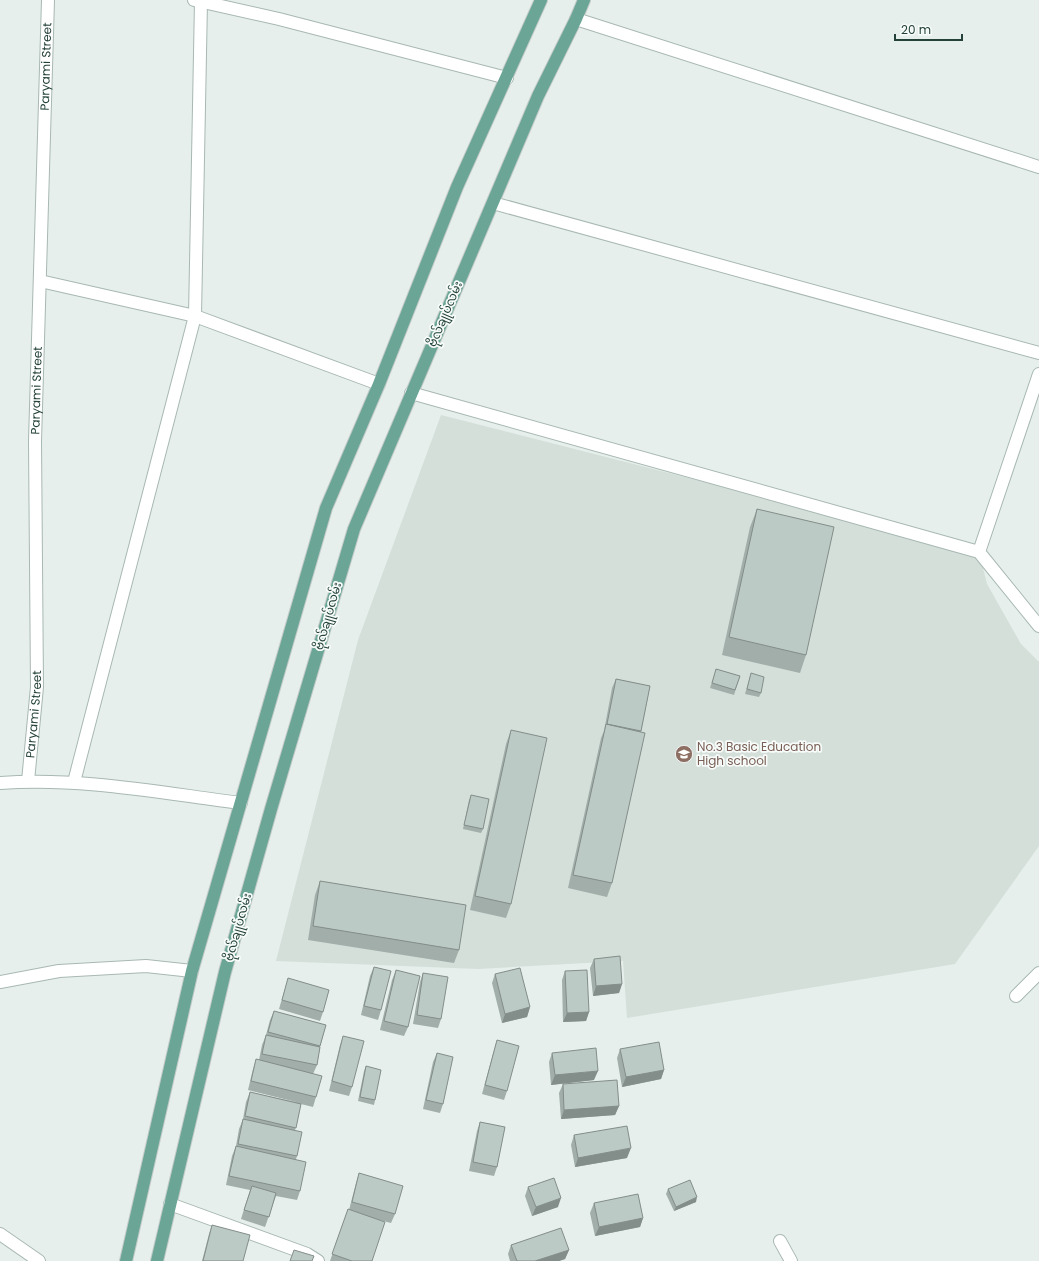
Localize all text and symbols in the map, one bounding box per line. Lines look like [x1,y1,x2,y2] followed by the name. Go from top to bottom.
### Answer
[895,16,962,42] scale bar
[901,21,931,38] text: 20 m
[36,22,55,111] street label: Paryami Street
[423,278,468,350] street label: ဗိုလ်ချုပ်လမ်း
[26,346,46,435] street label: Paryami Street
[310,580,347,652] street label: ဗိုလ်ချုပ်လမ်း
[21,670,45,759] street label: Paryami Street
[697,738,821,769] place label: No.3 Basic Education High school
[674,744,694,764] school or university icon: No.3 Basic Education High school
[220,891,257,963] street label: ဗိုလ်ချုပ်လမ်း

